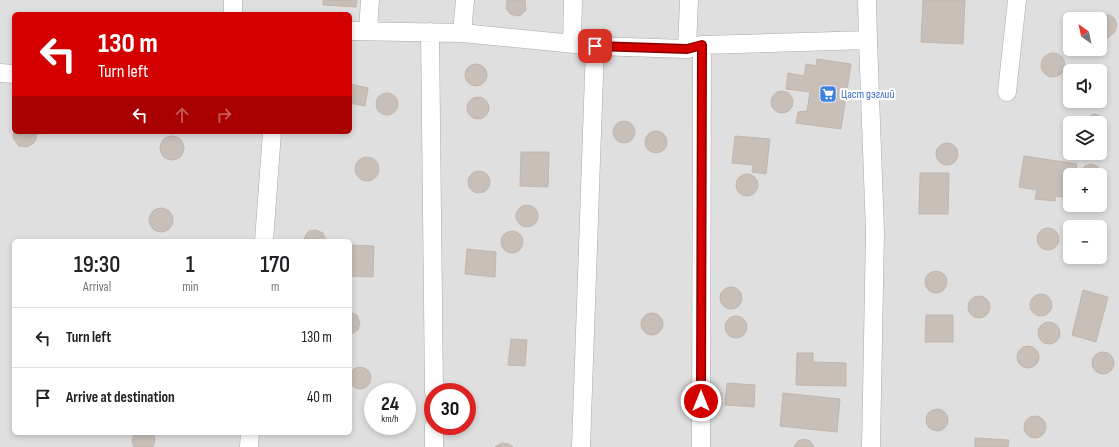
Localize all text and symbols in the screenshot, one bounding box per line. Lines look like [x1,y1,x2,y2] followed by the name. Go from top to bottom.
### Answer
[1063,12,1107,56] north arrow
[1063,12,1107,264] map controls
[98,27,158,60] text: 130 m
[32,28,84,80] icon: left
[578,29,612,63] pin
[584,35,606,57] icon: arrive
[98,61,149,82] text: Turn left
[1063,64,1107,108] button: sound
[818,84,838,104] supermarket icon: Цаст дэглий
[841,87,894,102] place label: Цаст дэглий
[129,104,151,126] icon: left
[171,104,193,126] icon: ahead
[213,104,235,126] icon: right
[1063,116,1107,160] button: layers
[1063,168,1107,212] button: +
[1063,220,1107,264] button: −
[74,250,120,279] text: 19:30
[186,250,195,279] text: 1
[260,250,290,279] text: 170
[83,279,111,295] text: Arrival
[182,279,198,295] text: min
[271,279,279,295] text: m
[32,327,54,349] icon: left
[66,328,111,347] text: Turn left
[302,328,332,347] text: 130 m
[680,380,722,422] position arrow
[424,383,476,435] speed limit sign: 30
[32,387,54,409] icon: arrive
[66,388,175,407] text: Arrive at destination
[307,388,332,407] text: 40 m
[381,392,399,416] text: 24
[381,413,399,425] text: km/h

